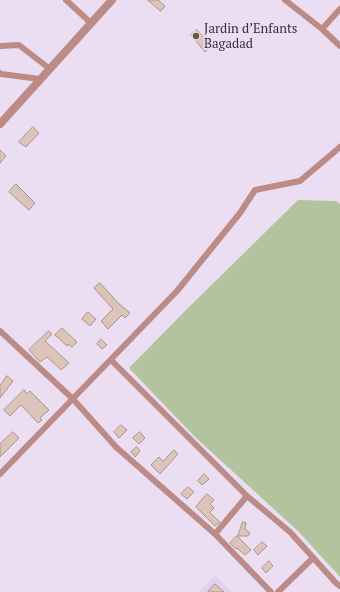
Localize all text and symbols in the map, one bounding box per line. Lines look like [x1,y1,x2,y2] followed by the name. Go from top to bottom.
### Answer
[204,21,297,52] place label: Jardin d’Enfants Bagadad
[191,31,201,41] marker: Jardin d’Enfants Bagadad

